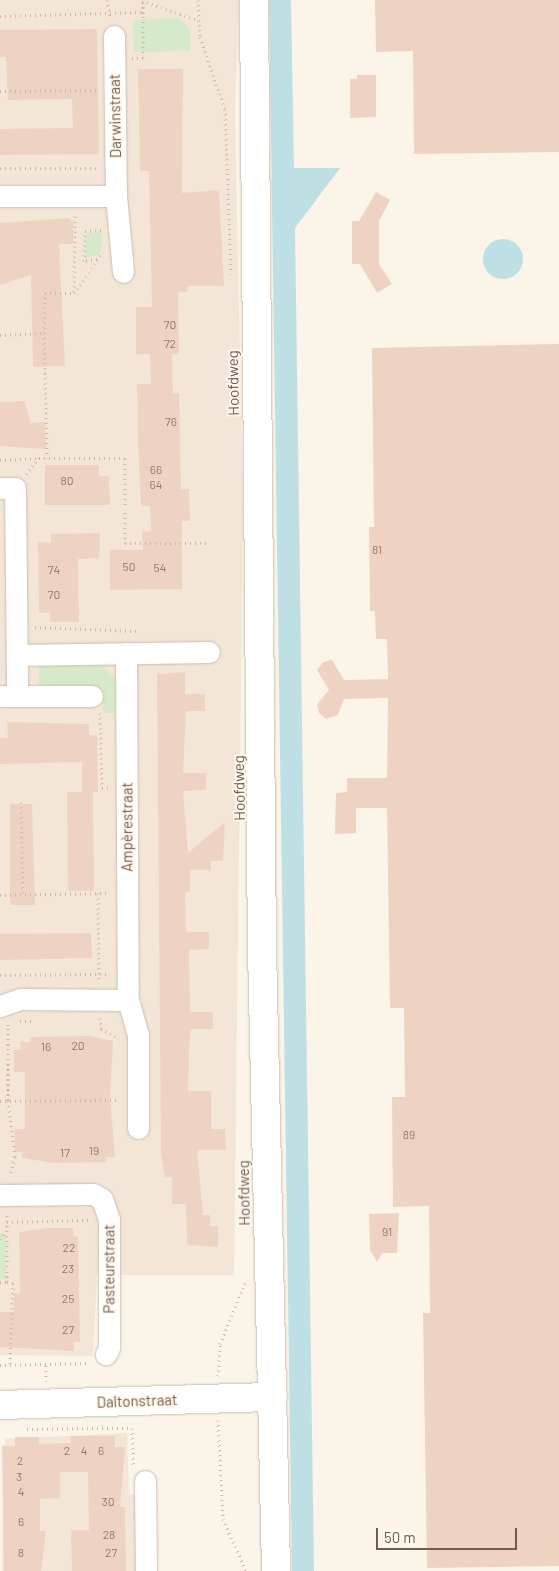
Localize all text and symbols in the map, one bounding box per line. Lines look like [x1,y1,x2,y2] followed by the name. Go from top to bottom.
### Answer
[105,74,125,158] street label: Darwinstraat
[164,318,176,332] house number: 70
[164,337,176,351] house number: 72
[223,350,243,416] street label: Hoofdweg
[165,415,177,429] house number: 76
[150,463,162,477] house number: 66
[60,474,74,488] house number: 80
[150,478,162,492] house number: 64
[372,543,382,557] house number: 81
[123,560,135,574] house number: 50
[154,561,166,575] house number: 54
[48,563,60,577] house number: 74
[48,588,60,602] house number: 70
[229,755,249,821] street label: Hoofdweg
[118,782,136,872] street label: Ampèrestraat
[71,1039,85,1053] house number: 20
[41,1040,51,1054] house number: 16
[403,1128,415,1142] house number: 89
[89,1144,99,1158] house number: 19
[60,1146,70,1160] house number: 17
[234,1160,254,1226] street label: Hoofdweg
[100,1224,118,1314] street label: Pasteurstraat
[382,1225,392,1239] house number: 91
[63,1241,75,1255] house number: 22
[62,1262,74,1276] house number: 23
[62,1292,74,1306] house number: 25
[62,1323,74,1337] house number: 27
[96,1391,178,1411] street label: Daltonstraat
[64,1444,70,1458] house number: 2
[81,1444,87,1458] house number: 4
[98,1444,104,1458] house number: 6
[17,1454,23,1468] house number: 2
[16,1470,22,1484] house number: 3
[18,1485,24,1499] house number: 4
[102,1495,114,1509] house number: 30
[18,1515,24,1529] house number: 6
[379,1518,520,1550] scale bar
[103,1528,115,1542] house number: 28
[384,1528,416,1546] text: 50 m
[18,1546,24,1560] house number: 8
[105,1546,117,1560] house number: 27

